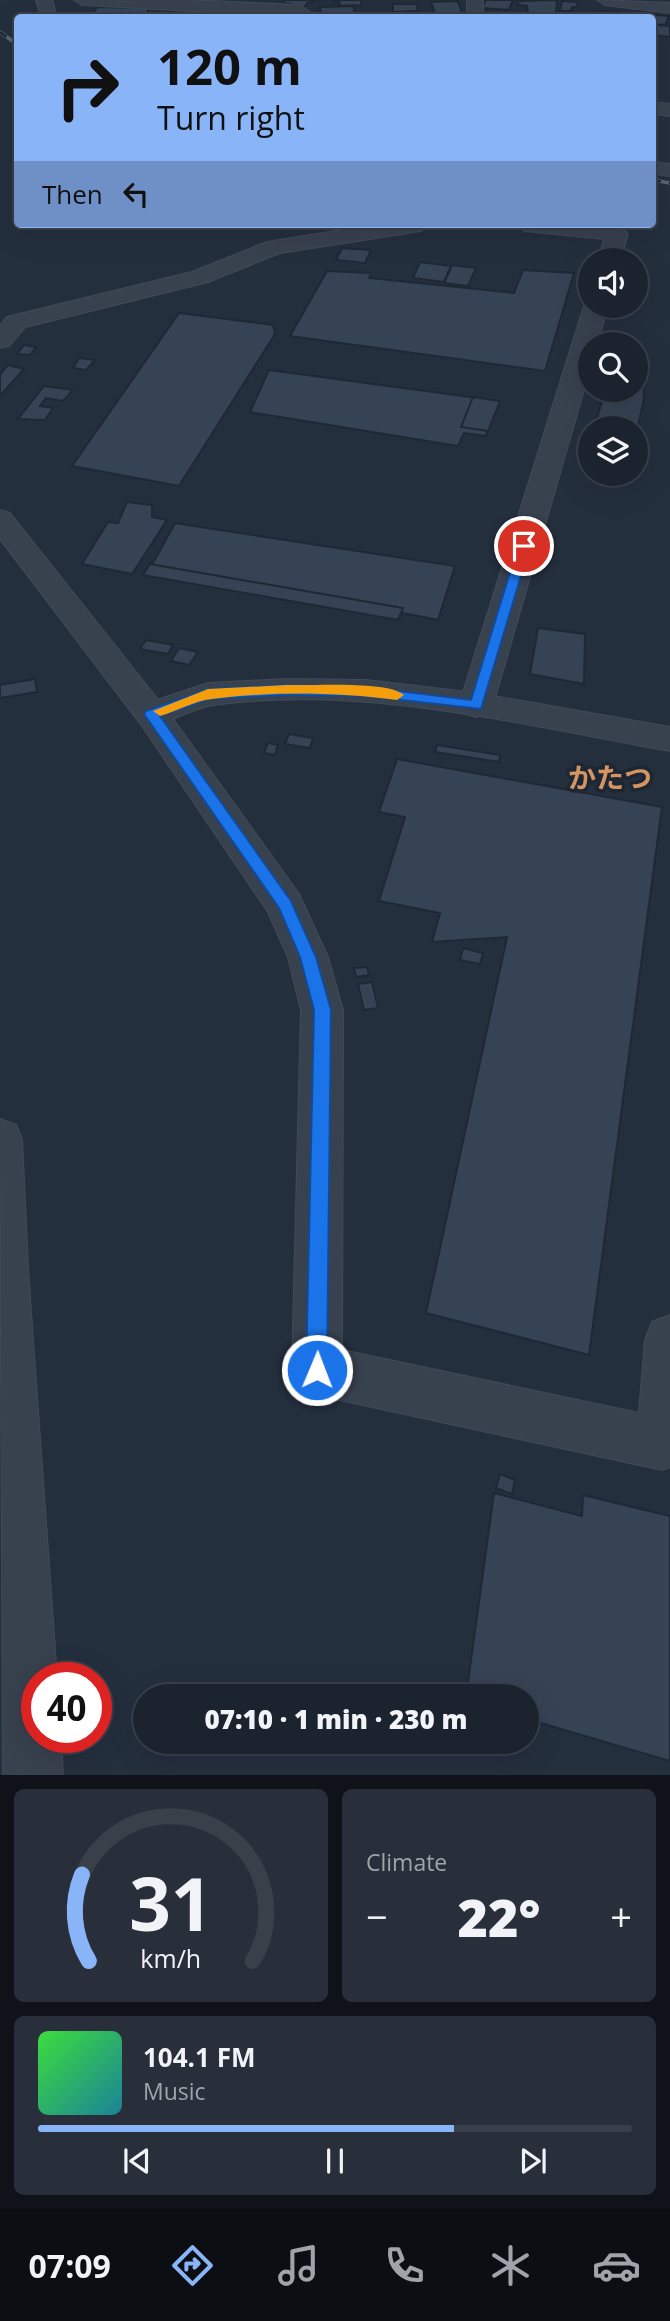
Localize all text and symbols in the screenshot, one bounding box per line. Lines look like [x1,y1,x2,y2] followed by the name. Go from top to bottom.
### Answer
[157,33,302,99] text: 120 m
[42,42,133,133] icon: right
[157,96,305,139] text: Turn right
[117,175,155,213] icon: left
[42,176,103,212] text: Then
[578,248,648,486] map controls
[578,248,648,318] button: sound
[578,332,648,402] button: search
[578,416,648,486] button: layers
[494,516,554,576] pin
[505,527,543,565] icon: arrive
[568,758,652,796] district label: かたつ
[280,1333,354,1407] position arrow
[21,1662,112,1753] speed limit sign: 40
[205,1701,467,1737] text: 07:10 · 1 min · 230 m
[366,1846,447,1878] text: Climate
[129,1854,213,1953] text: 31
[458,1881,540,1952] text: 22°
[366,1890,388,1942] text: −
[610,1890,632,1942] text: +
[141,1941,201,1975] text: km/h
[143,2039,255,2075] text: 104.1 FM
[143,2075,206,2107] text: Music
[118,2142,156,2180] icon: previous
[316,2142,354,2180] icon: pause
[514,2142,552,2180] icon: next
[168,2241,217,2290] icon: directions
[274,2241,323,2290] icon: music
[380,2241,429,2290] icon: phone
[486,2241,535,2290] icon: climate
[592,2241,641,2290] icon: car
[29,2244,111,2287] text: 07:09

